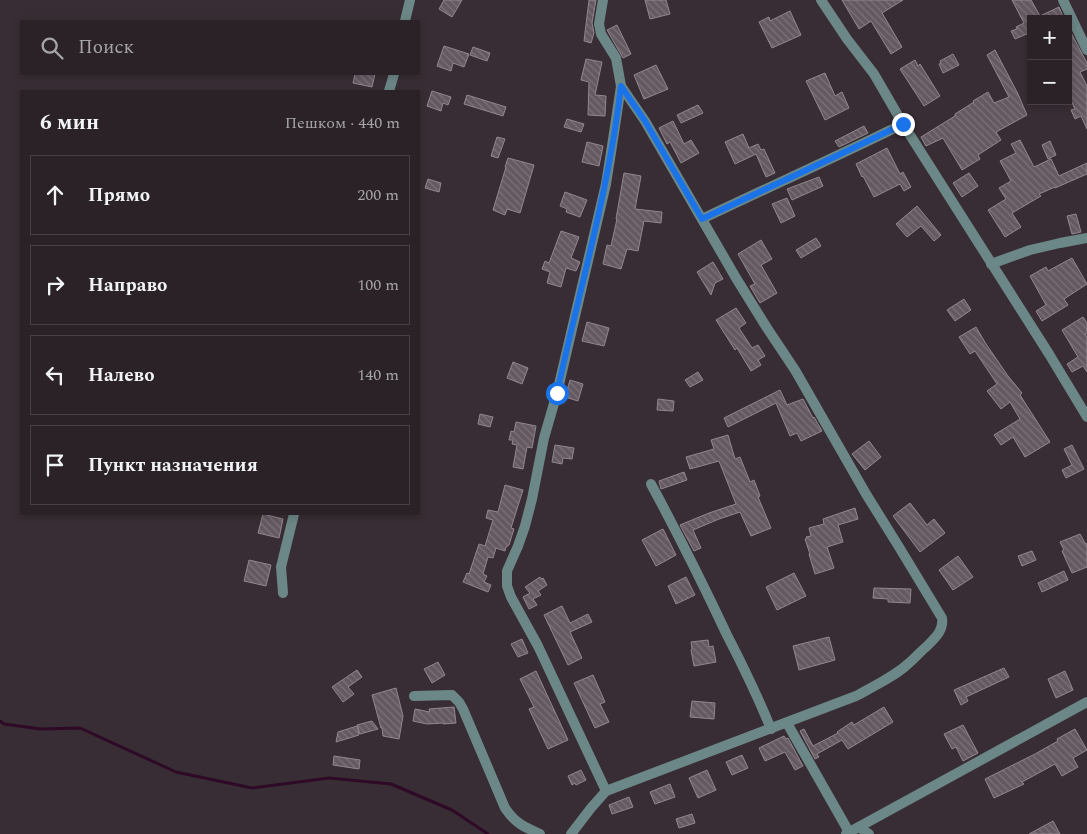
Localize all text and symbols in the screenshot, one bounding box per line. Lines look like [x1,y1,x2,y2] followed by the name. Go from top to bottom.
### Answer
[1027,15,1072,105] map controls
[1027,15,1072,60] button: +
[20,20,420,75] search box
[78,33,134,62] text: Поиск
[38,34,66,62] icon: search
[1027,60,1072,105] button: −
[40,107,99,139] text: 6 мин
[285,111,400,135] text: Пешком · 440 m
[892,113,915,136] route end
[41,181,69,209] icon: ahead
[88,181,150,210] text: Прямо
[357,183,399,207] text: 200 m
[41,271,69,299] icon: right
[88,271,167,300] text: Направо
[357,273,399,297] text: 100 m
[41,361,69,389] icon: left
[88,361,155,390] text: Налево
[357,363,399,387] text: 140 m
[546,382,569,405] route start
[41,451,69,479] icon: arrive
[88,451,258,480] text: Пункт назначения

